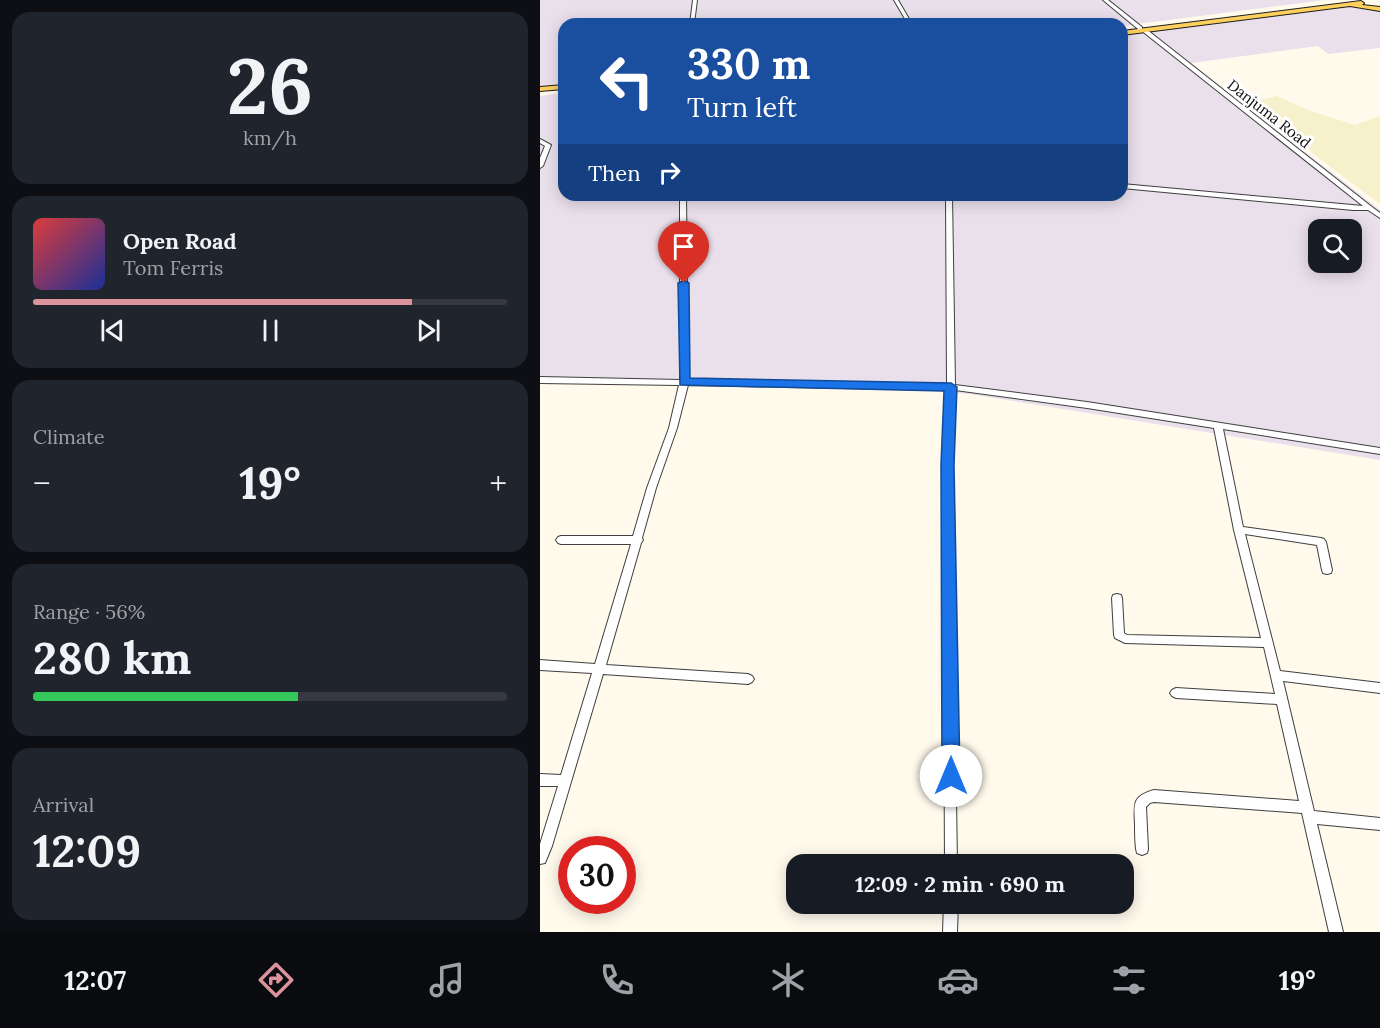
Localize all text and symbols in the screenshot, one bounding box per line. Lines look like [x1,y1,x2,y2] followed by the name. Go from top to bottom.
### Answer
[227,36,313,135] text: 26
[687,37,810,91] text: 330 m
[588,42,666,120] icon: left
[1224,75,1315,152] street label: Danjuma Road
[687,90,797,124] text: Turn left
[243,125,297,150] text: km/h
[653,156,686,189] icon: right
[588,159,641,187] text: Then
[1308,219,1362,273] map controls
[1308,219,1362,273] button: search
[658,221,709,283] pin
[123,227,237,255] text: Open Road
[667,230,700,263] icon: arrive
[123,255,223,280] text: Tom Ferris
[96,314,129,347] icon: previous
[254,314,287,347] icon: pause
[412,314,445,347] icon: next
[33,424,105,449] text: Climate
[239,454,301,511] text: 19°
[33,462,51,504] text: −
[489,462,507,504] text: +
[33,599,145,624] text: Range · 56%
[33,629,191,686] text: 280 km
[919,744,983,808] position arrow
[33,792,94,817] text: Arrival
[33,822,141,879] text: 12:09
[558,836,636,914] speed limit sign: 30
[855,870,1065,898] text: 12:09 · 2 min · 690 m
[255,959,297,1001] icon: directions
[426,959,468,1001] icon: music
[596,959,638,1001] icon: phone
[767,959,809,1001] icon: climate
[937,959,979,1001] icon: car
[1108,959,1150,1001] icon: filters
[64,963,126,997] text: 12:07
[1279,963,1316,997] text: 19°

